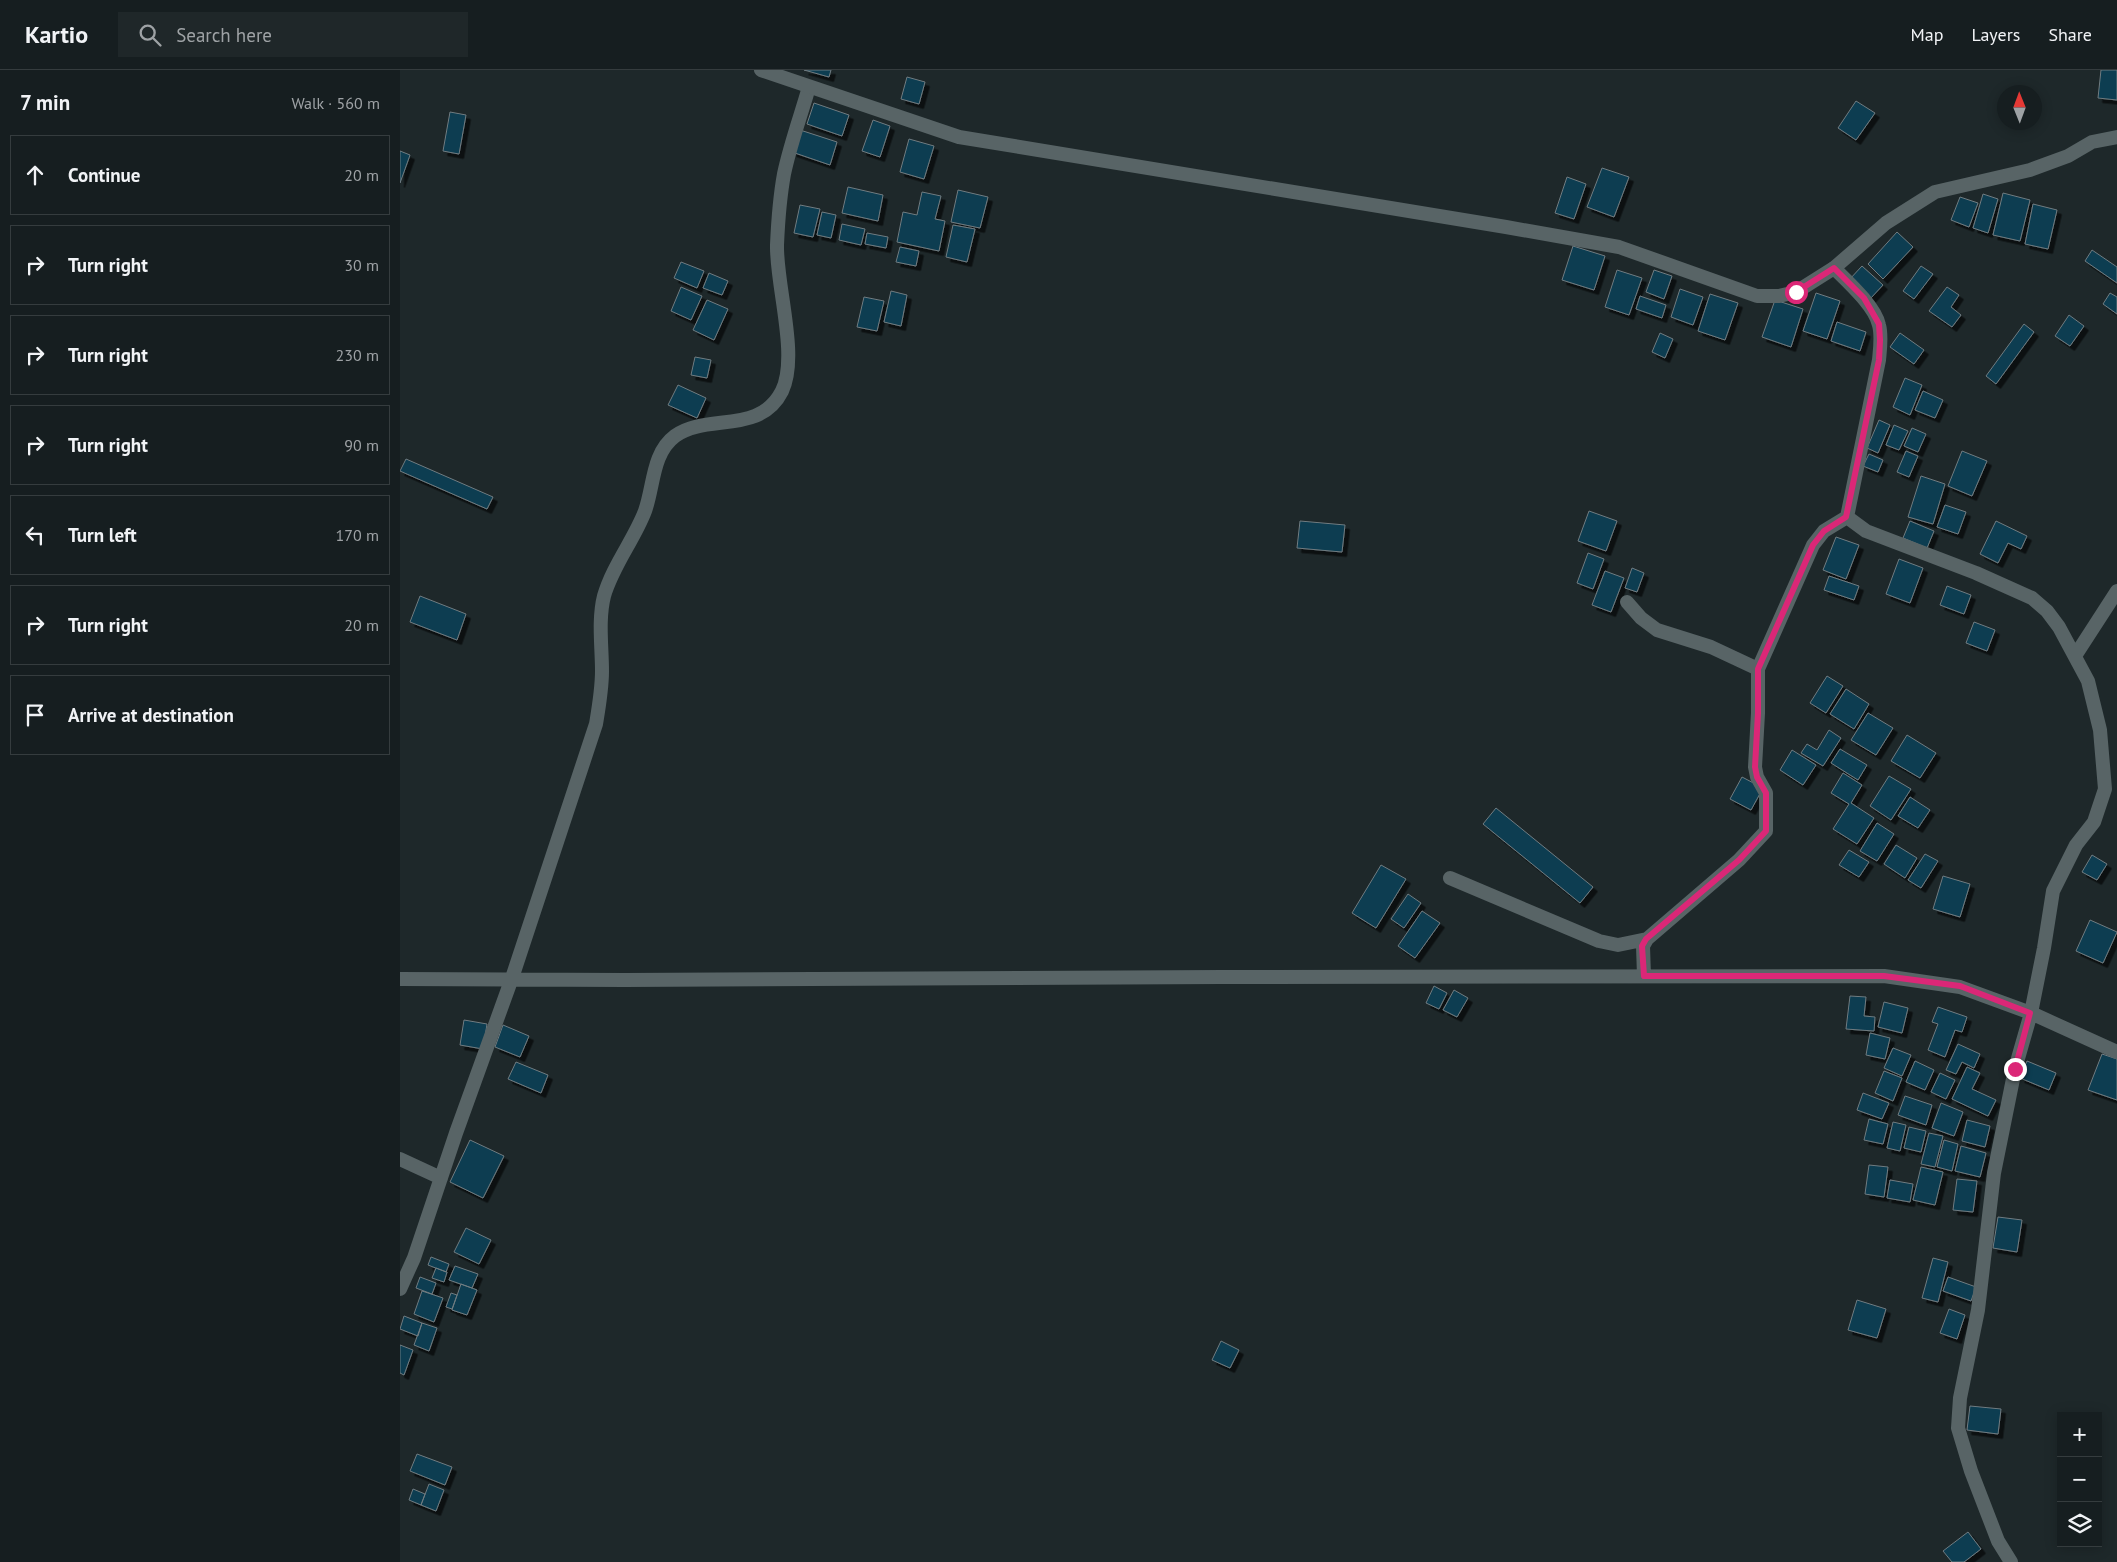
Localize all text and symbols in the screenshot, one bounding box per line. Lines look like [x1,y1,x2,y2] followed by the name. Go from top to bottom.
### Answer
[118,12,468,57] search box
[25,19,88,50] text: Kartio
[136,21,164,49] icon: search
[176,23,272,47] text: Search here
[1911,23,1943,46] text: Map
[1971,23,2020,46] text: Layers
[2048,23,2092,46] text: Share
[1997,85,2042,130] north arrow
[20,89,70,116] text: 7 min
[291,93,380,113] text: Walk · 560 m
[21,161,49,189] icon: ahead
[68,163,140,187] text: Continue
[344,165,379,185] text: 20 m
[21,251,49,279] icon: right
[68,253,148,277] text: Turn right
[344,255,379,275] text: 30 m
[1785,281,1808,304] route start
[21,341,49,369] icon: right
[68,343,148,367] text: Turn right
[336,345,379,365] text: 230 m
[21,431,49,459] icon: right
[68,433,148,457] text: Turn right
[344,435,379,455] text: 90 m
[21,521,49,549] icon: left
[68,523,137,547] text: Turn left
[336,525,379,545] text: 170 m
[21,611,49,639] icon: right
[68,613,148,637] text: Turn right
[344,615,379,635] text: 20 m
[21,701,49,729] icon: arrive
[68,703,234,727] text: Arrive at destination
[2004,1058,2027,1081] route end
[2057,1412,2102,1547] map controls
[2057,1412,2102,1457] button: +
[2057,1457,2102,1502] button: −
[2057,1502,2102,1547] button: layers

